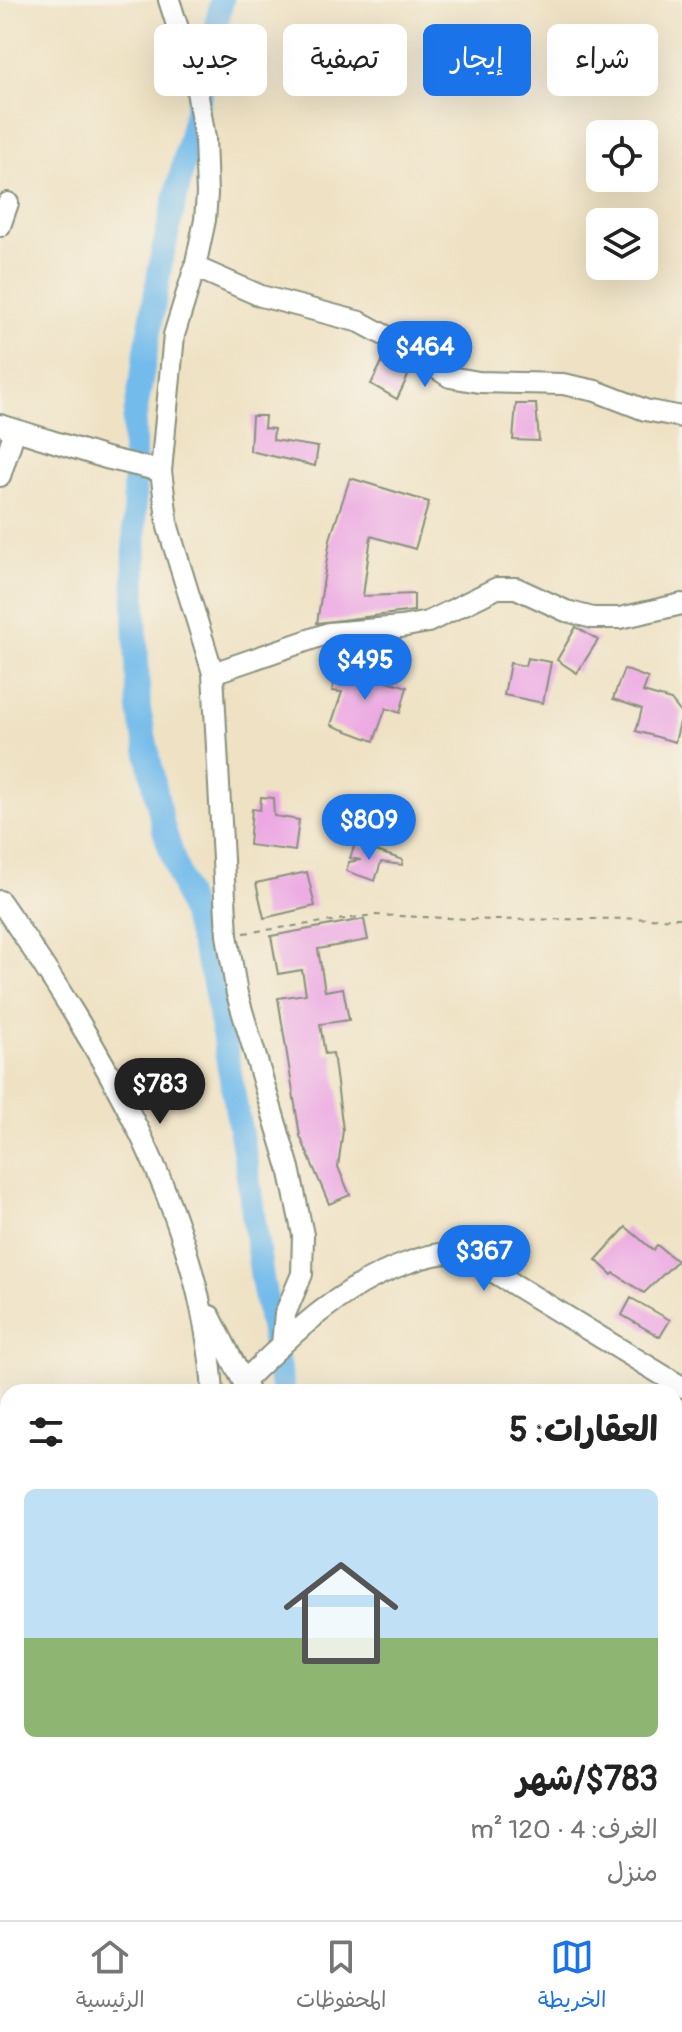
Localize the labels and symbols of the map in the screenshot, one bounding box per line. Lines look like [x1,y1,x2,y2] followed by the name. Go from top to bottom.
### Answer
[378,321,472,389] pin: $464
[318,634,412,702] pin: $495
[322,794,416,862] pin: $809
[113,1058,207,1126] pin: $783
[437,1225,531,1293] pin: $367

